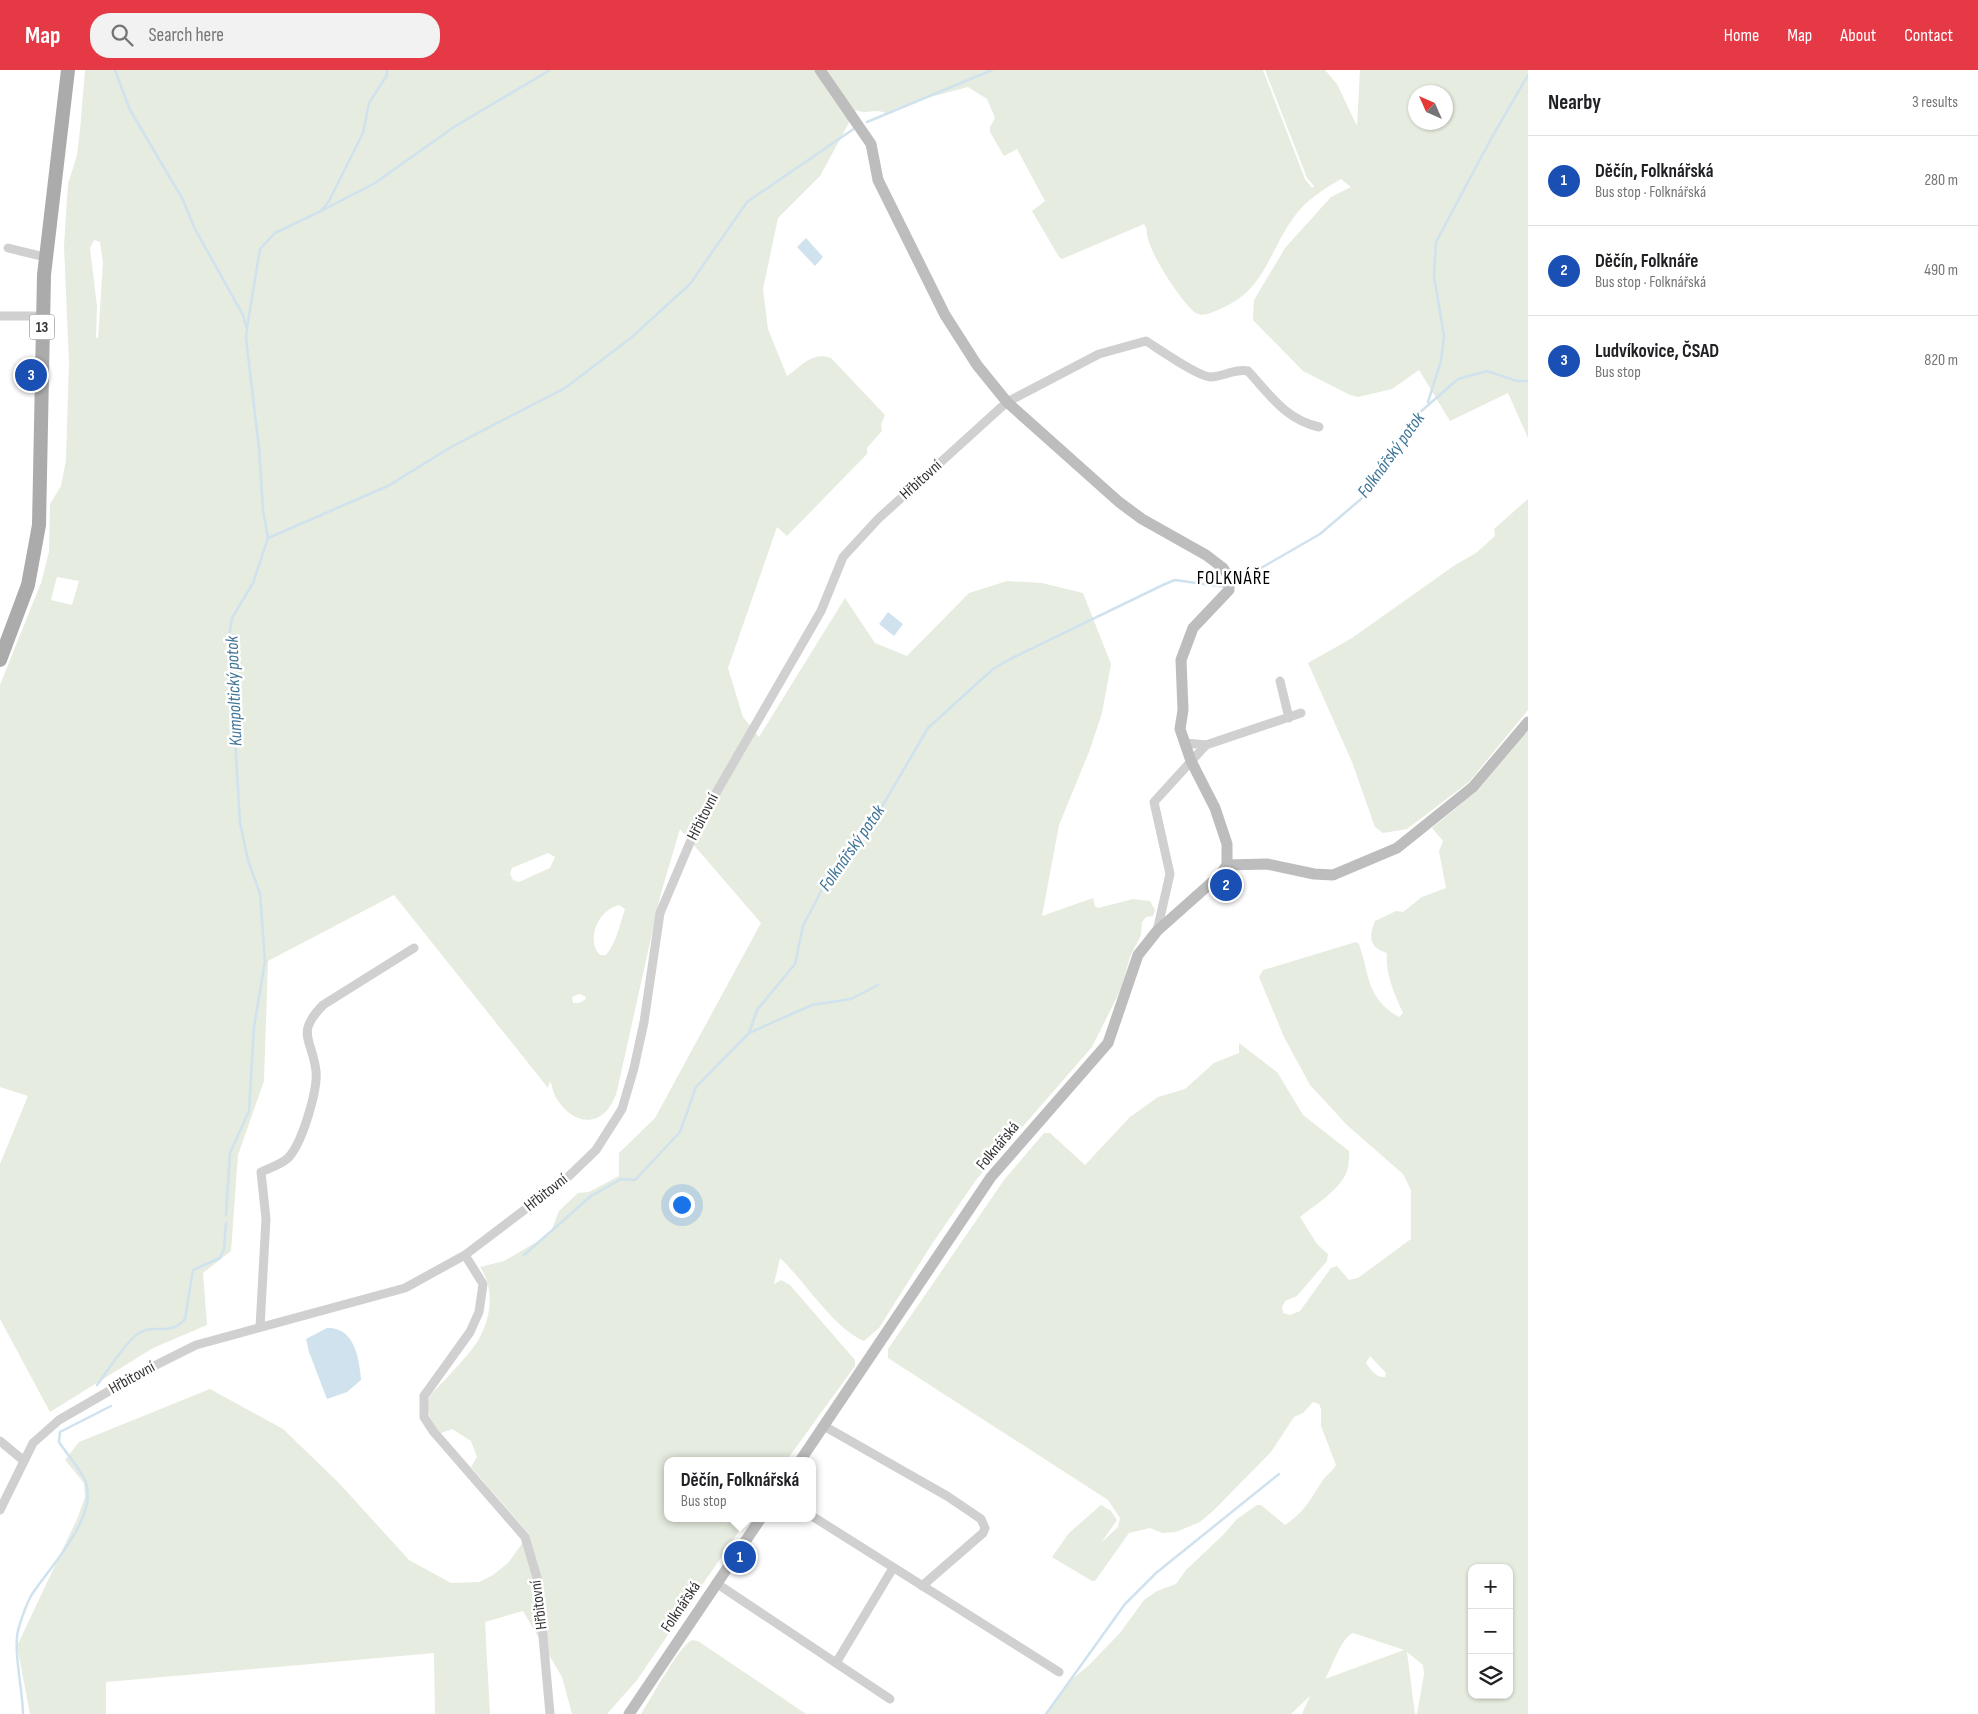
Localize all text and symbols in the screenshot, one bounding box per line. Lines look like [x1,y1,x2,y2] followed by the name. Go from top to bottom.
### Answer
[90,13,440,58] search box
[25,21,60,50] text: Map
[108,21,136,49] icon: search
[148,24,224,47] text: Search here
[1724,25,1759,46] text: Home
[1787,25,1812,46] text: Map
[1840,25,1876,46] text: About
[1904,25,1953,46] text: Contact
[1408,85,1453,130] north arrow
[1548,90,1601,115] text: Nearby
[1912,93,1958,112] text: 3 results
[1595,160,1713,183] text: Děčín, Folknářská
[1561,171,1567,190] text: 1
[1924,171,1958,190] text: 280 m
[1595,183,1706,202] text: Bus stop · Folknářská
[1595,250,1698,273] text: Děčín, Folknáře
[1560,261,1568,280] text: 2
[1924,261,1958,280] text: 490 m
[1595,273,1706,292] text: Bus stop · Folknářská
[30,314,54,340] road number: 13
[1595,340,1719,363] text: Ludvíkovice, ČSAD
[1560,351,1568,370] text: 3
[1924,351,1958,370] text: 820 m
[15,356,47,394] pin: 3
[1595,363,1641,382] text: Bus stop
[1353,407,1430,502] water label: Folknářský potok
[896,456,946,504] street label: Hřbitovní
[1197,567,1271,590] district label: FOLKNÁŘE
[222,634,246,746] water label: Kumpoltický potok
[683,791,723,843] street label: Hřbitovní
[815,800,890,895] water label: Folknářský potok
[1210,866,1242,904] pin: 2
[972,1118,1024,1174] street label: Folknářská
[521,1170,571,1216] street label: Hřbitovní
[669,1192,695,1218] your location
[106,1358,158,1398] street label: Hřbitovní
[664,1457,816,1522] popup
[681,1469,799,1492] text: Děčín, Folknářská
[681,1492,727,1511] text: Bus stop
[724,1538,756,1576] pin: 1
[1468,1564,1513,1699] map controls
[1468,1564,1513,1609] button: +
[657,1578,705,1636] street label: Folknářská
[527,1579,551,1631] street label: Hřbitovní
[1468,1609,1513,1654] button: −
[1468,1654,1513,1699] button: layers

